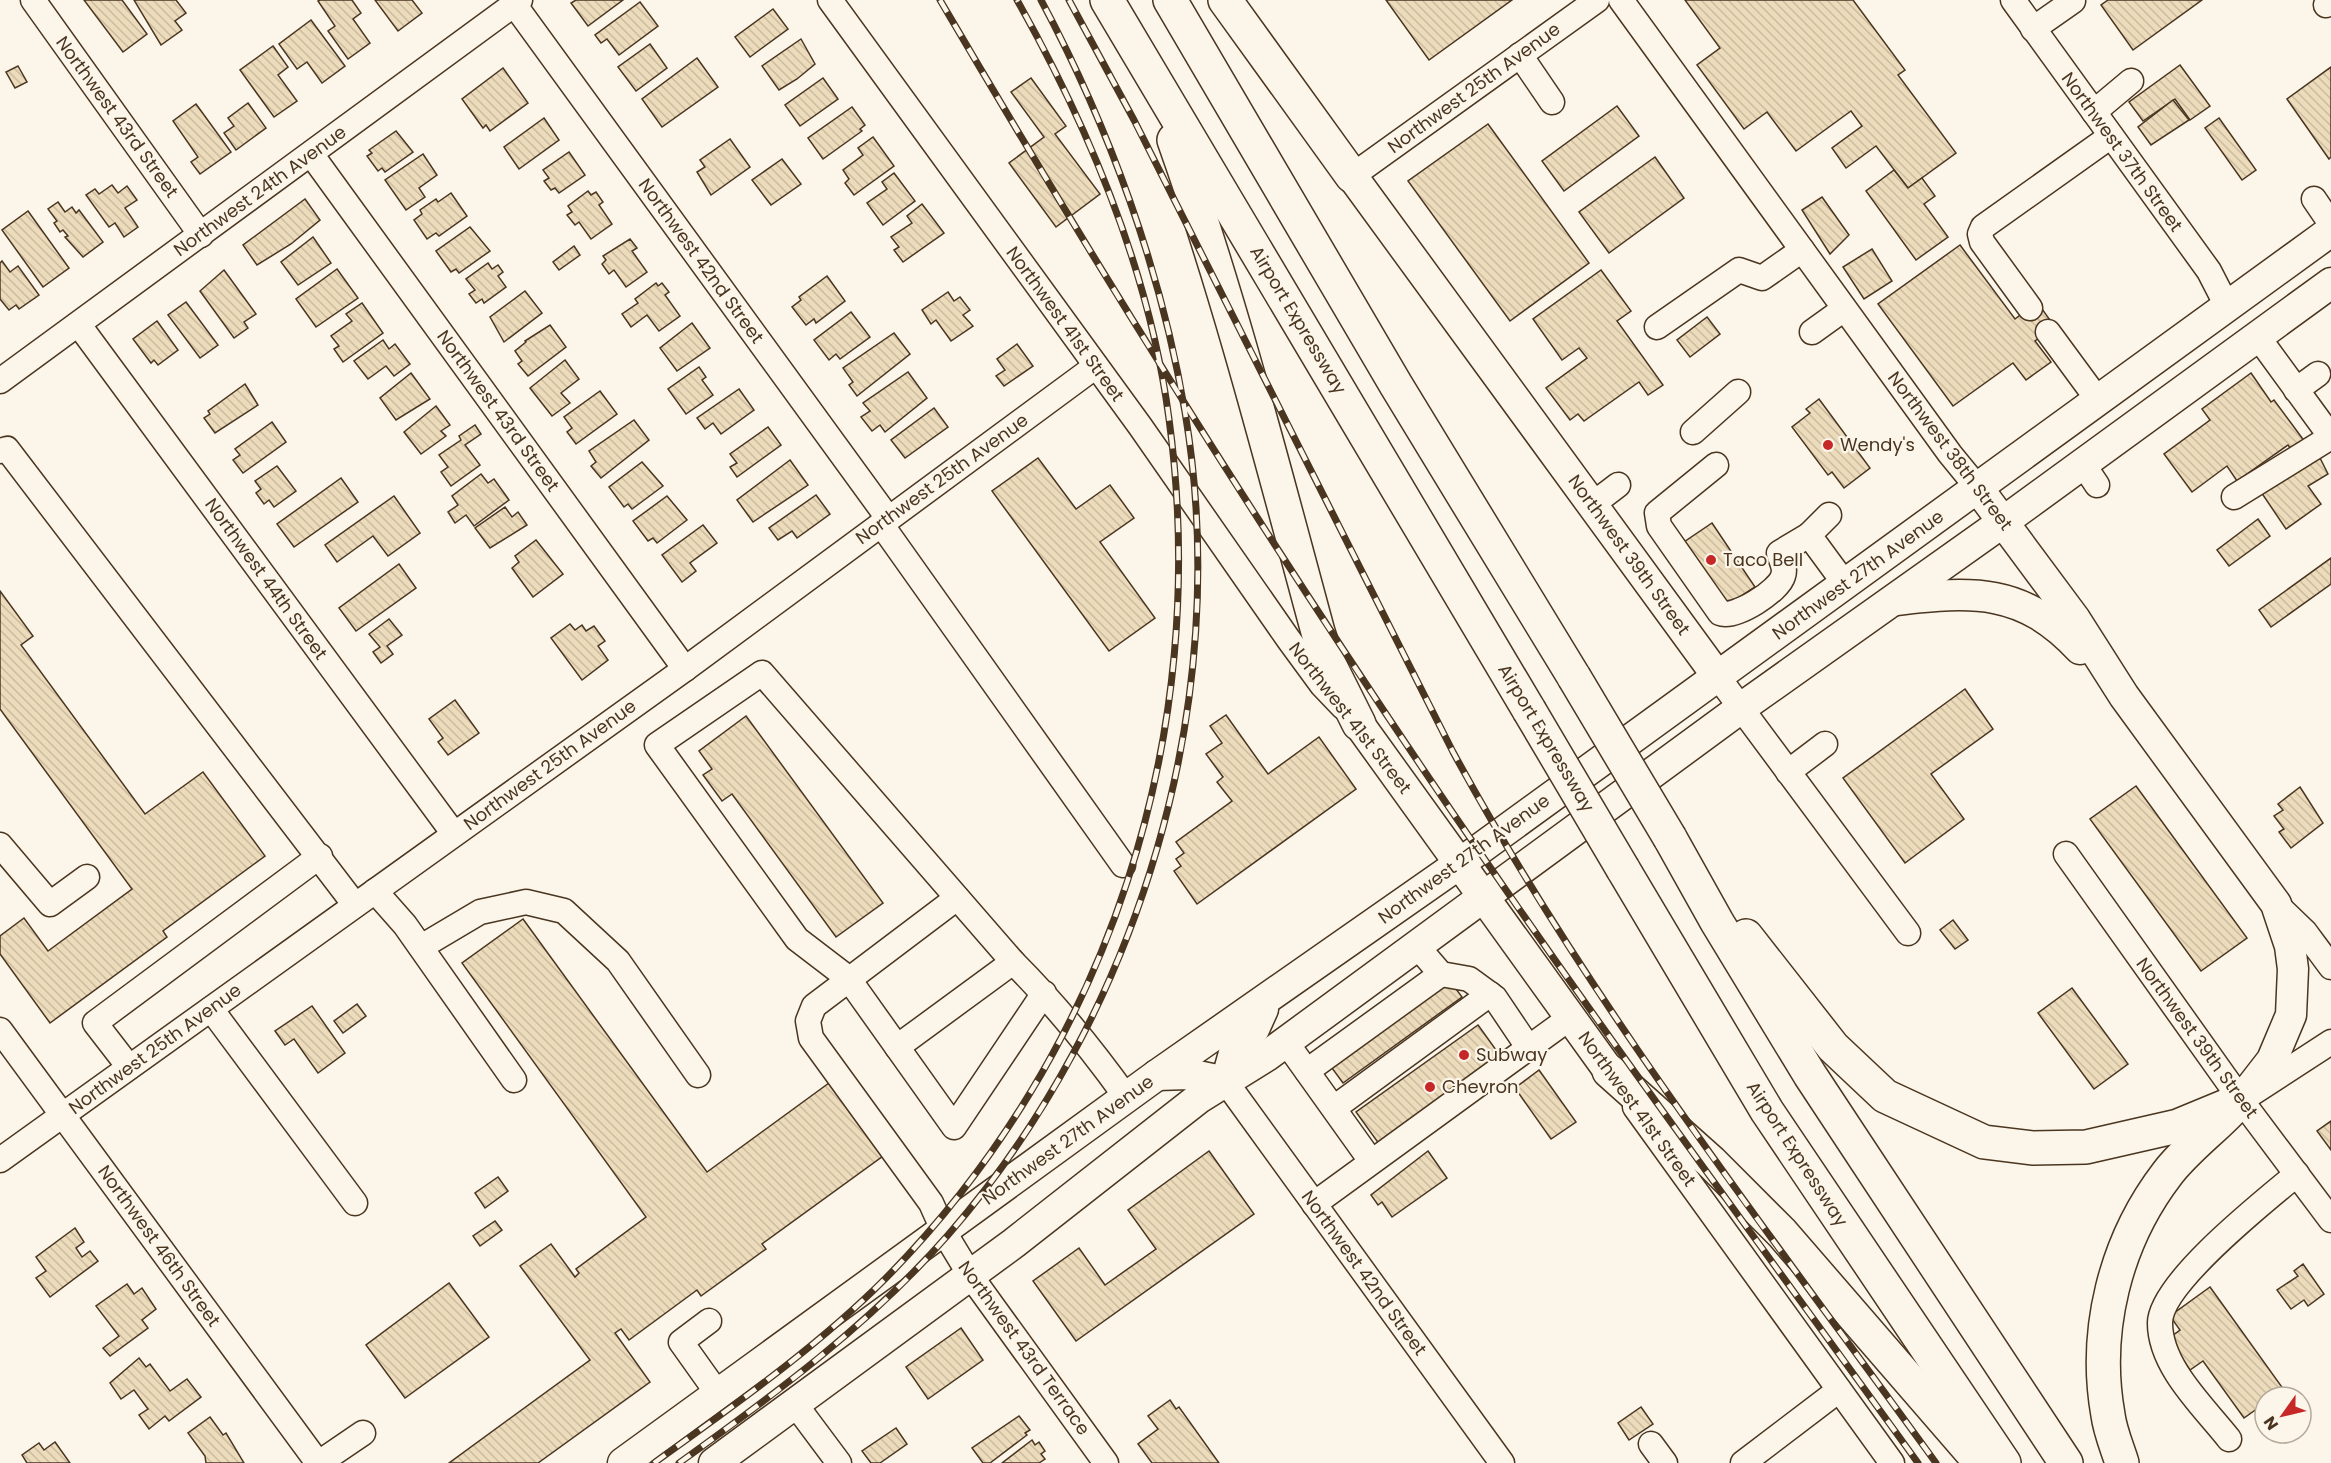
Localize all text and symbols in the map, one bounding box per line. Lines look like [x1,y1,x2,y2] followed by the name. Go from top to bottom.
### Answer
[1382,16,1565,159] street label: Northwest 25th Avenue
[50,31,185,203] street label: Northwest 43rd Street
[2056,67,2189,237] street label: Northwest 37th Street
[168,119,351,262] street label: Northwest 24th Avenue
[633,173,770,348] street label: Northwest 42nd Street
[1001,241,1130,406] street label: Northwest 41st Street
[1244,241,1353,399] street label: Airport Expressway
[431,325,566,497] street label: Northwest 43rd Street
[1882,366,2019,535] street label: Northwest 38th Street
[850,407,1033,550] street label: Northwest 25th Avenue
[1840,432,1915,457] place label: Wendy's
[1821,438,1835,452] marker: Wendy's
[1563,469,1696,640] street label: Northwest 39th Street
[199,493,333,664] street label: Northwest 44th Street
[1767,504,1948,645] street label: Northwest 27th Avenue
[1723,547,1803,572] place label: Taco Bell
[1704,553,1718,567] marker: Taco Bell
[1283,637,1418,799] street label: Northwest 41st Street
[1492,659,1601,817] street label: Airport Expressway
[458,693,641,836] street label: Northwest 25th Avenue
[1373,788,1554,929] street label: Northwest 27th Avenue
[2131,952,2264,1123] street label: Northwest 39th Street
[63,977,246,1120] street label: Northwest 25th Avenue
[1573,1026,1702,1191] street label: Northwest 41st Street
[1476,1042,1547,1067] place label: Subway
[1457,1048,1471,1062] marker: Subway
[977,1069,1158,1210] street label: Northwest 27th Avenue
[1442,1074,1518,1099] place label: Chevron
[1741,1076,1854,1231] street label: Airport Expressway
[1423,1080,1437,1094] marker: Chevron
[92,1160,227,1332] street label: Northwest 46th Street
[1296,1185,1433,1360] street label: Northwest 42nd Street
[953,1255,1096,1440] street label: Northwest 43rd Terrace
[2253,1385,2313,1445] north arrow
[2258,1412,2284,1435] text: N

